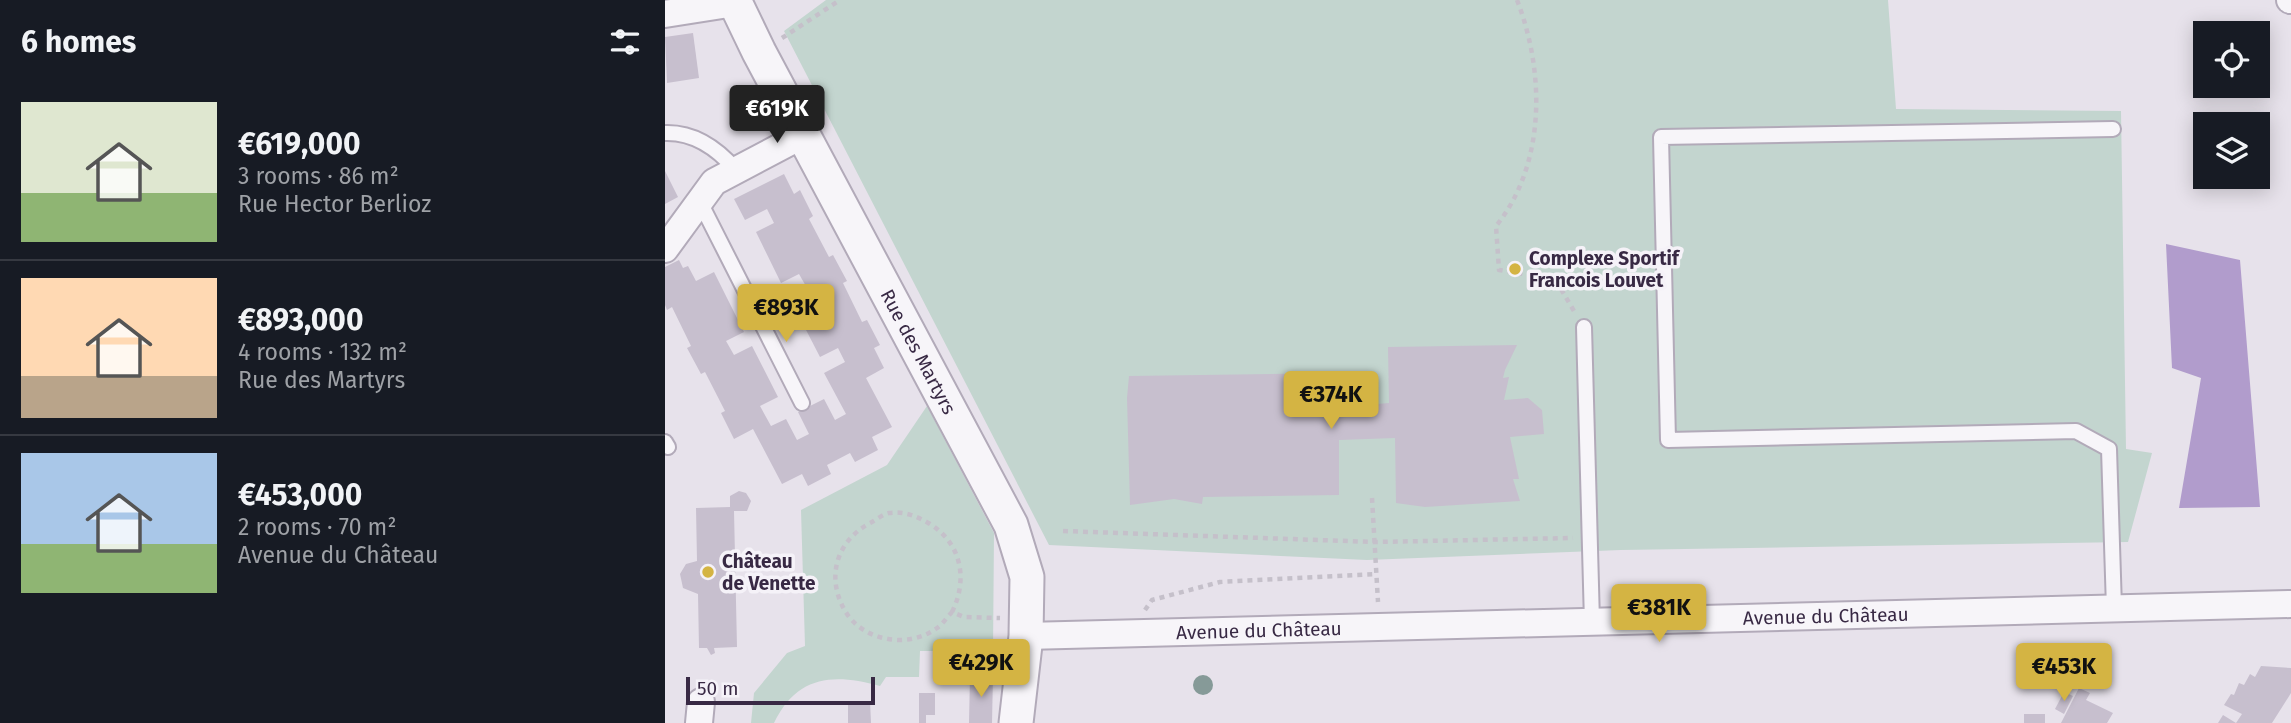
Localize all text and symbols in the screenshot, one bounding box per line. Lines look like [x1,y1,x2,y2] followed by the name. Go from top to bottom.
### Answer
[2193,21,2270,189] map controls
[2193,21,2270,98] button: locate
[606,23,644,61] icon: filters
[21,24,136,60] text: 6 homes
[728,86,826,145] pin: €619K
[746,94,808,122] text: €619K
[2193,112,2270,189] button: layers
[238,126,361,162] text: €619,000
[77,130,161,214] icon: home
[238,162,399,190] text: 3 rooms · 86 m²
[238,190,431,218] text: Rue Hector Berlioz
[1529,247,1681,292] place label: Complexe Sportif Francois Louvet
[1507,261,1523,277] marker: Complexe Sportif Francois Louvet
[737,284,835,344] pin: €893K
[875,285,961,418] street label: Rue des Martyrs
[753,293,819,321] text: €893K
[238,302,363,338] text: €893,000
[77,306,161,390] icon: home
[238,338,407,366] text: 4 rooms · 132 m²
[238,366,405,394] text: Rue des Martyrs
[1282,372,1380,431] pin: €374K
[1300,380,1362,408] text: €374K
[238,477,362,513] text: €453,000
[77,481,161,565] icon: home
[238,513,396,541] text: 2 rooms · 70 m²
[238,541,438,569] text: Avenue du Château
[722,550,816,595] place label: Château de Venette
[700,564,716,580] marker: Château de Venette
[1610,584,1708,644] pin: €381K
[1627,593,1691,621] text: €381K
[1743,603,1909,630] street label: Avenue du Château
[1176,617,1342,644] street label: Avenue du Château
[932,640,1030,699] pin: €429K
[2015,644,2113,703] pin: €453K
[949,648,1013,676] text: €429K
[2032,652,2096,680] text: €453K
[686,674,875,706] scale bar
[697,677,738,700] text: 50 m

